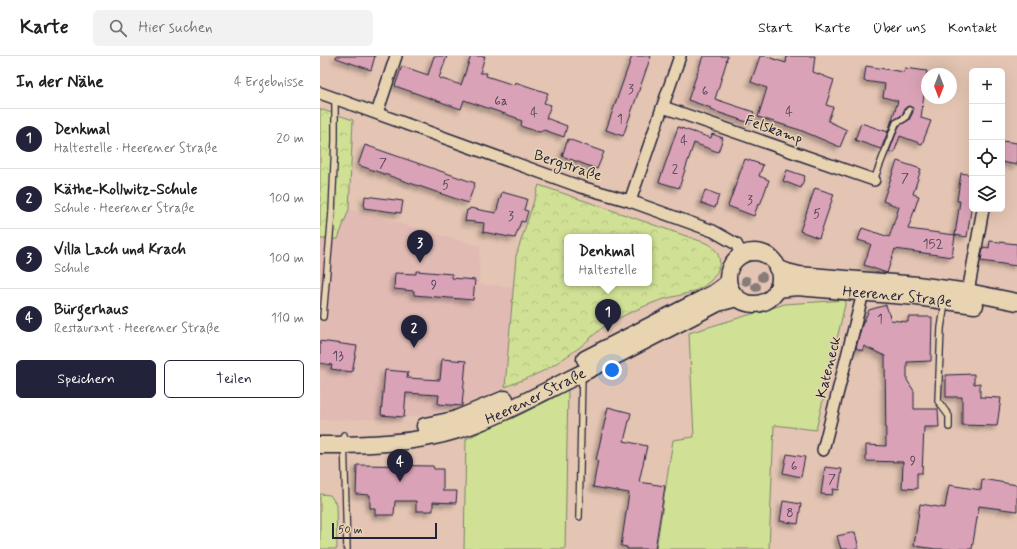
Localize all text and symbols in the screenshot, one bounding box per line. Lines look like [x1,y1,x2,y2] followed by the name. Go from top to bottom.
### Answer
[93,10,373,46] search box
[20,15,69,40] text: Karte
[107,17,129,39] icon: search
[139,18,213,38] text: Hier suchen
[758,19,793,37] text: Start
[815,19,850,37] text: Karte
[872,19,926,37] text: Über uns
[948,19,997,37] text: Kontakt
[921,68,957,104] north arrow
[969,68,1005,212] map controls
[969,68,1005,104] button: +
[16,71,104,93] text: In der Nähe
[234,74,304,91] text: 4 Ergebnisse
[628,81,634,98] house number: 3
[702,83,709,100] house number: 6
[494,93,508,110] house number: 6a
[785,104,793,121] house number: 4
[969,104,1005,140] button: −
[530,105,538,122] house number: 4
[617,111,623,128] house number: 1
[742,111,805,149] street label: Felskamp
[54,120,110,140] text: Denkmal
[26,130,32,147] text: 1
[276,130,304,147] text: 20 m
[680,133,688,150] house number: 4
[54,140,218,157] text: Haltestelle · Heerener Straße
[969,140,1005,176] button: locate
[531,146,604,187] street label: Bergstraße
[379,155,387,172] house number: 7
[672,161,679,178] house number: 2
[901,170,909,187] house number: 7
[969,176,1005,212] button: layers
[442,177,450,194] house number: 5
[54,180,198,200] text: Käthe-Kollwitz-Schule
[26,190,32,207] text: 2
[269,190,304,207] text: 100 m
[747,192,753,209] house number: 3
[54,200,195,217] text: Schule · Heerener Straße
[813,206,821,223] house number: 5
[508,208,514,225] house number: 3
[407,230,433,263] pin: 3
[564,234,652,286] popup
[923,236,943,253] house number: 152
[54,240,186,260] text: Villa Lach und Krach
[579,242,635,262] text: Denkmal
[26,250,32,267] text: 3
[269,250,304,267] text: 100 m
[54,260,90,277] text: Schule
[579,262,637,279] text: Haltestelle
[431,277,437,294] house number: 9
[842,282,953,313] street label: Heerener Straße
[595,299,621,332] pin: 1
[54,300,128,320] text: Bürgerhaus
[25,310,33,327] text: 4
[271,310,304,327] text: 110 m
[877,311,883,328] house number: 1
[401,315,427,348] pin: 2
[54,320,220,337] text: Restaurant · Heerener Straße
[812,334,846,400] street label: Kateneck
[332,348,344,365] house number: 13
[16,360,156,398] button: Speichern
[164,360,304,398] button: Teilen
[602,360,622,380] your location
[482,364,590,430] street label: Heerener Straße
[387,449,413,482] pin: 4
[910,453,916,470] house number: 9
[791,458,798,475] house number: 6
[828,471,836,488] house number: 7
[786,505,794,522] house number: 8
[332,521,437,540] scale bar
[338,523,363,537] text: 50 m

